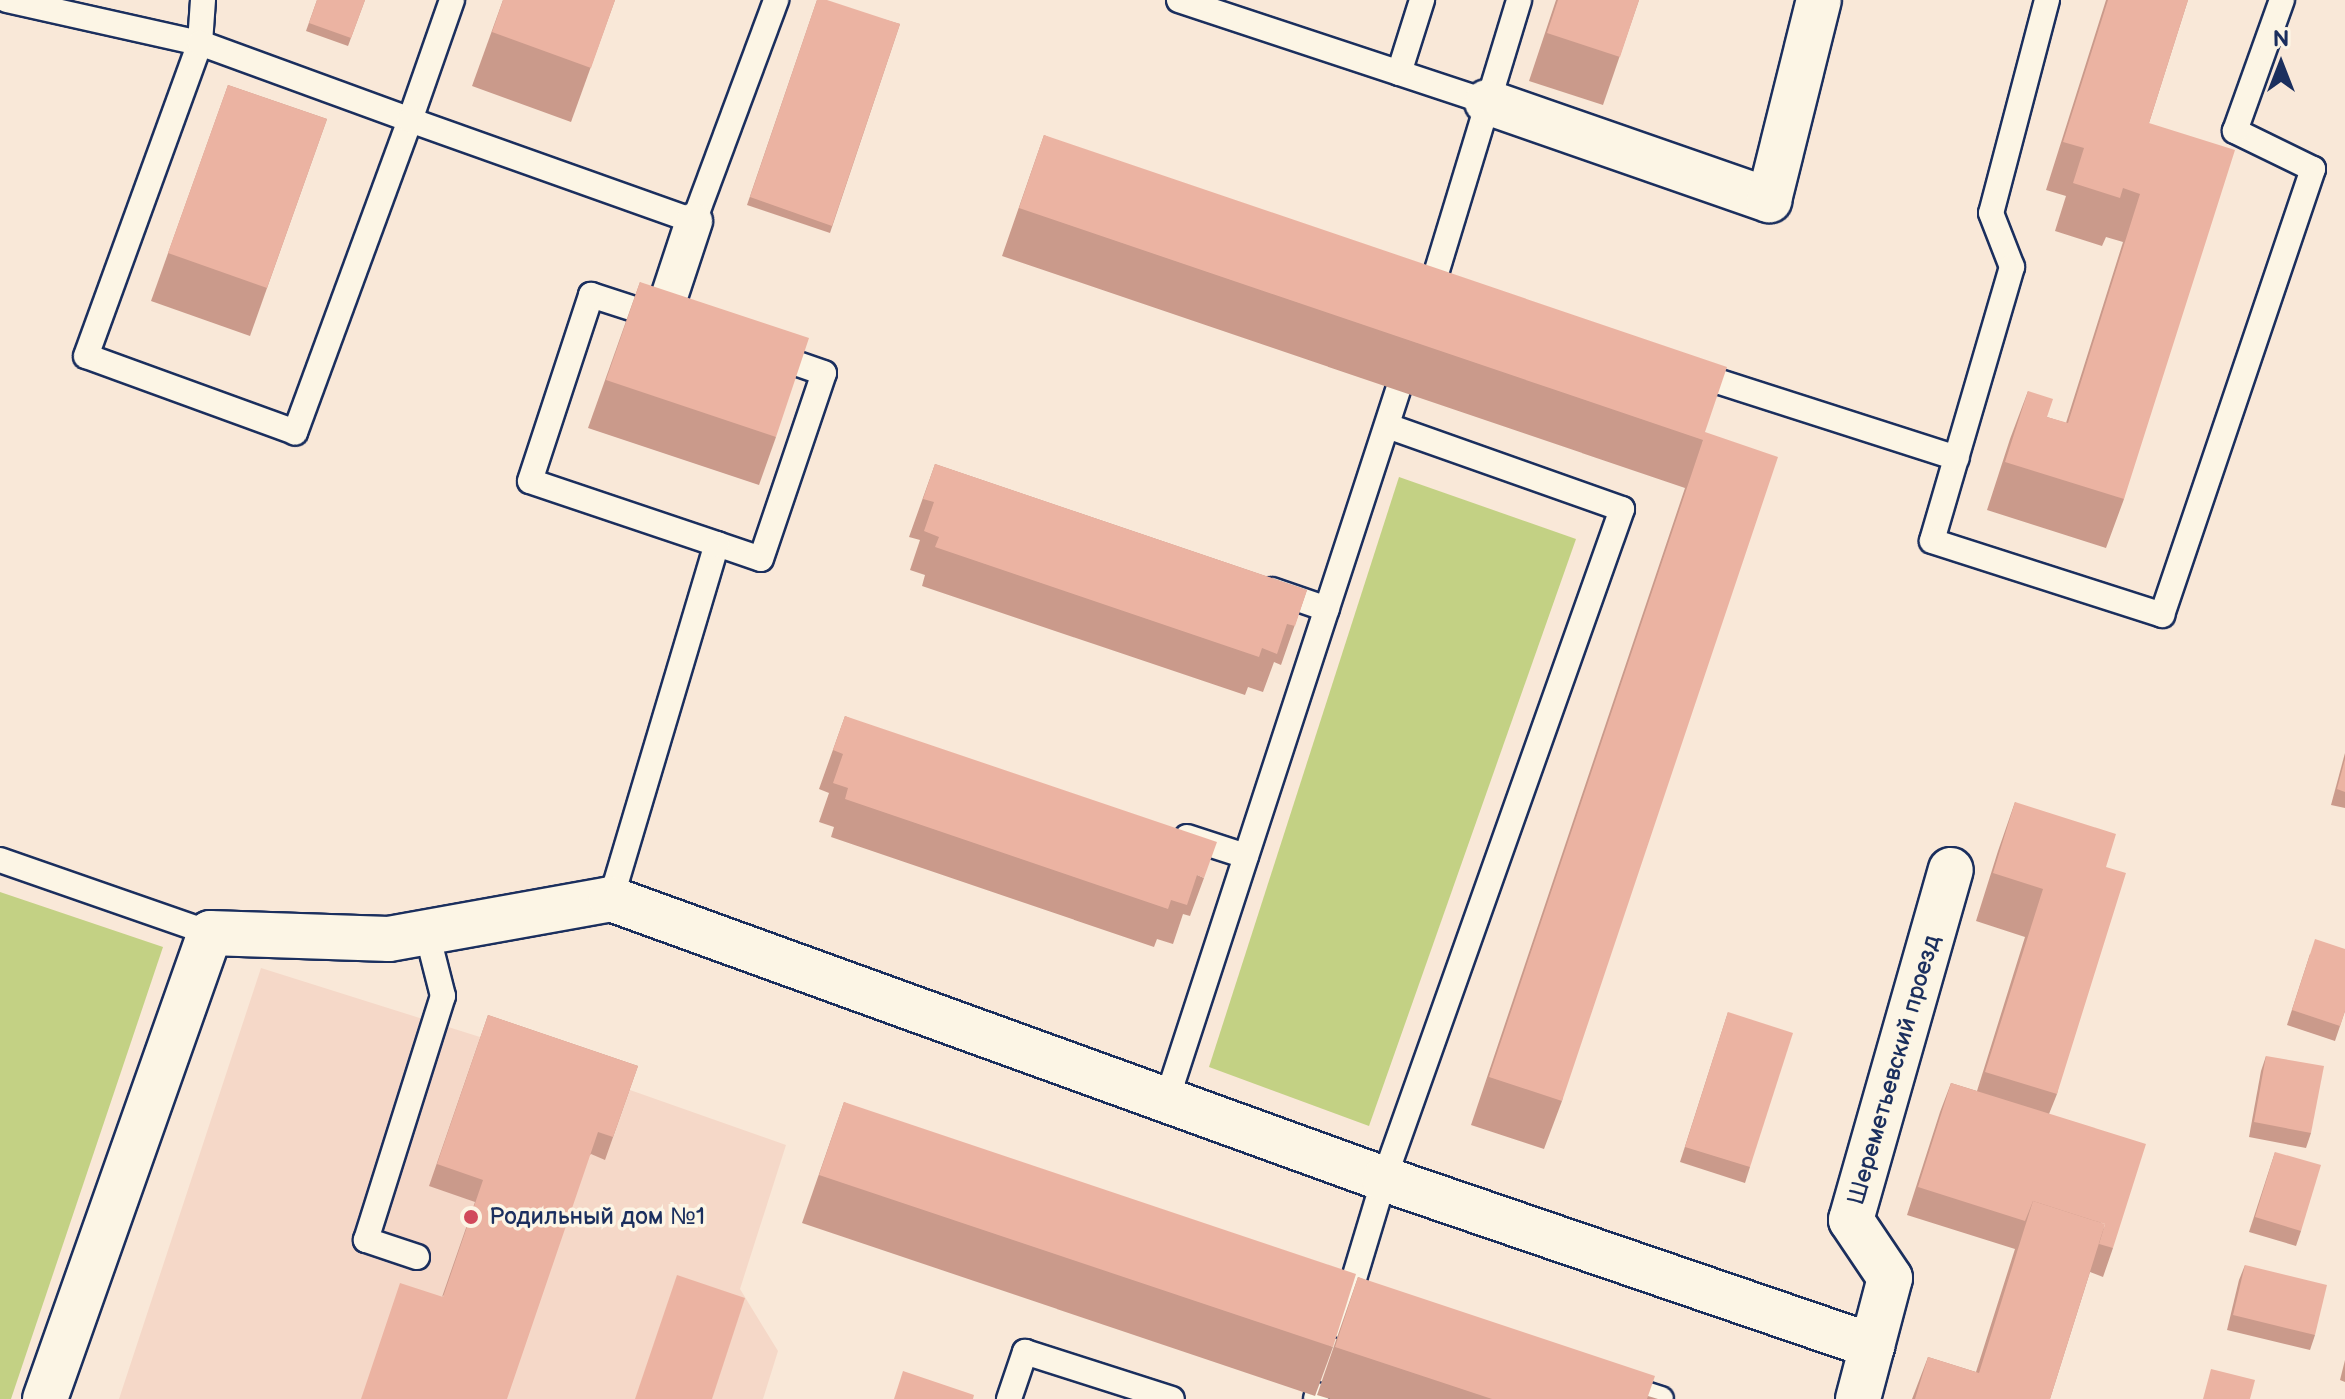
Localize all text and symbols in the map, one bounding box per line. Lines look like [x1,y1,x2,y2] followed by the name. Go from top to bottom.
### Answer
[2241,24,2321,104] north arrow
[2273,26,2289,53] text: N
[1842,932,1946,1208] street label: Шереметьевский проезд
[489,1203,705,1231] place label: Родильный дом №1
[460,1206,482,1228] marker: Родильный дом №1

